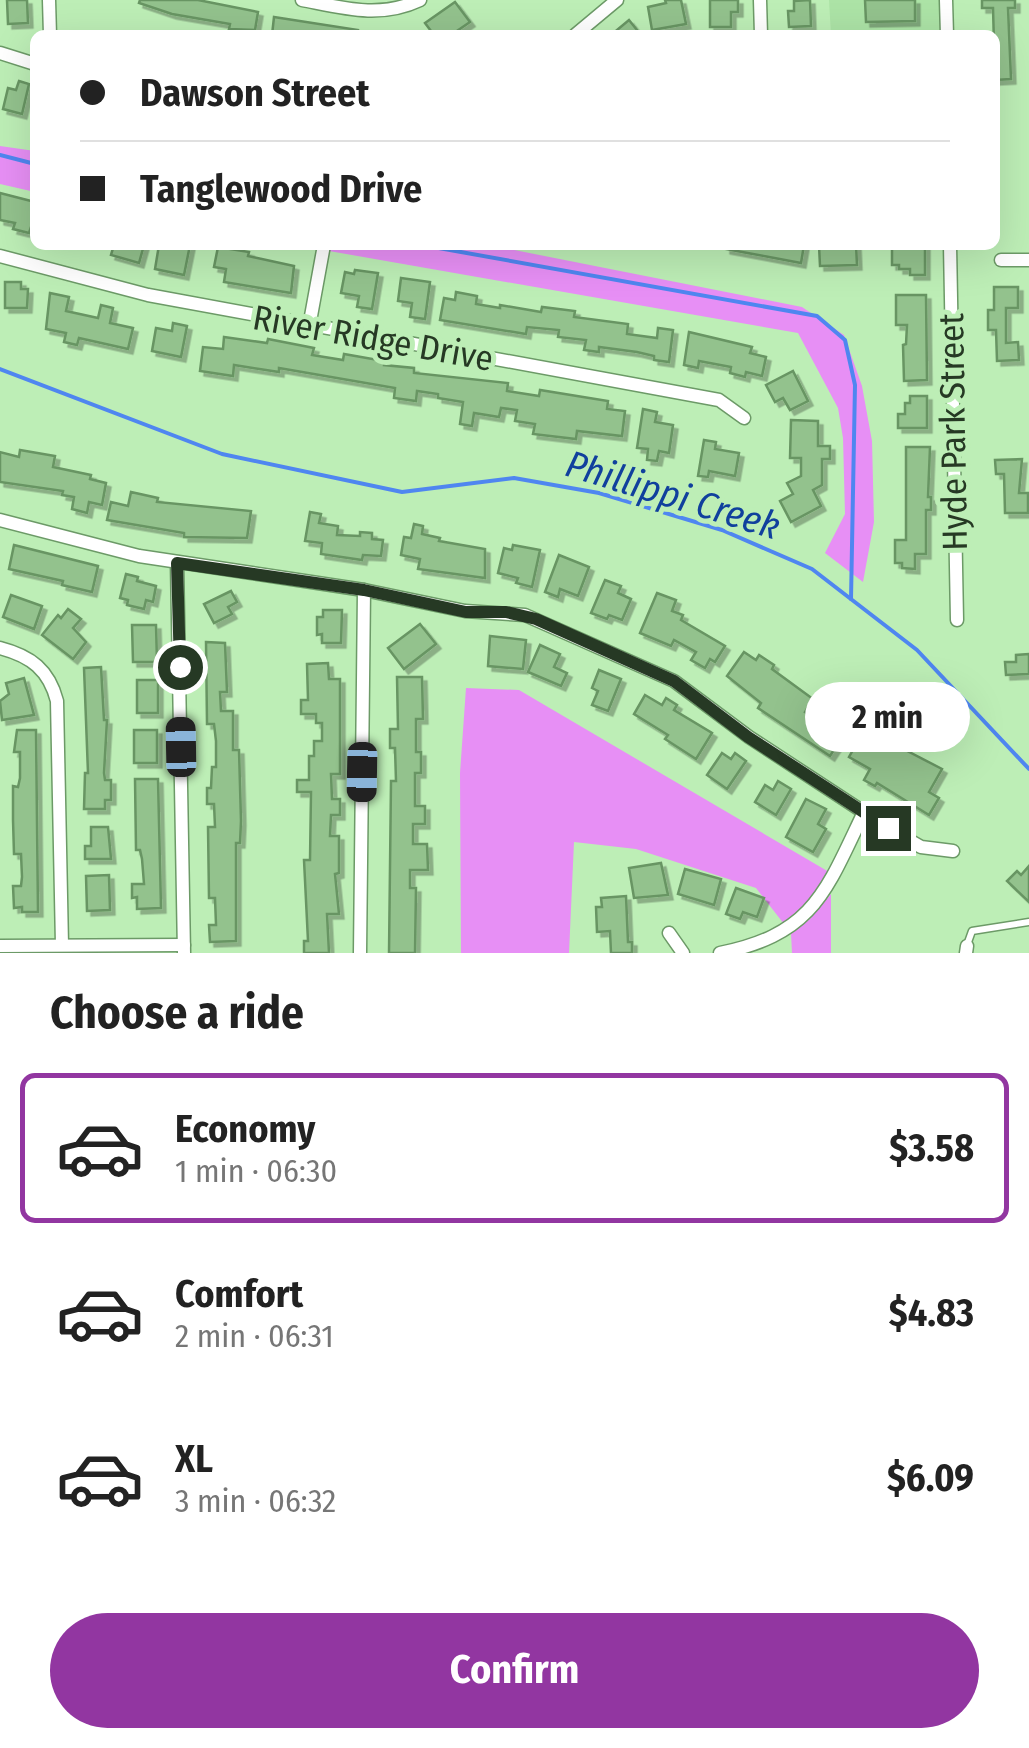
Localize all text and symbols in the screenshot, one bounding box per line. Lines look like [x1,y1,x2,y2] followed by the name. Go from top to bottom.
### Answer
[140,70,370,116] text: Dawson Street
[140,166,422,212] text: Tanglewood Drive
[250,296,496,380] street label: River Ridge Drive
[930,312,976,551] street label: Hyde Park Street
[560,441,786,549] water label: Phillippi Creek
[158,645,203,690] route start
[806,683,970,753] callout: 2 min
[852,698,923,736] text: 2 min
[165,717,197,777] car
[346,742,378,802] car
[866,806,911,851] route end
[50,986,304,1040] text: Choose a ride
[55,1103,145,1193] icon: car
[175,1106,315,1152] text: Economy
[889,1125,974,1171] text: $3.58
[175,1152,337,1190] text: 1 min · 06:30
[55,1268,145,1358] icon: car
[175,1271,303,1317] text: Comfort
[889,1290,974,1336] text: $4.83
[175,1317,334,1355] text: 2 min · 06:31
[55,1433,145,1523] icon: car
[175,1436,213,1482] text: XL
[887,1455,974,1501] text: $6.09
[175,1482,336,1520] text: 3 min · 06:32
[50,1613,979,1728] button: Confirm

